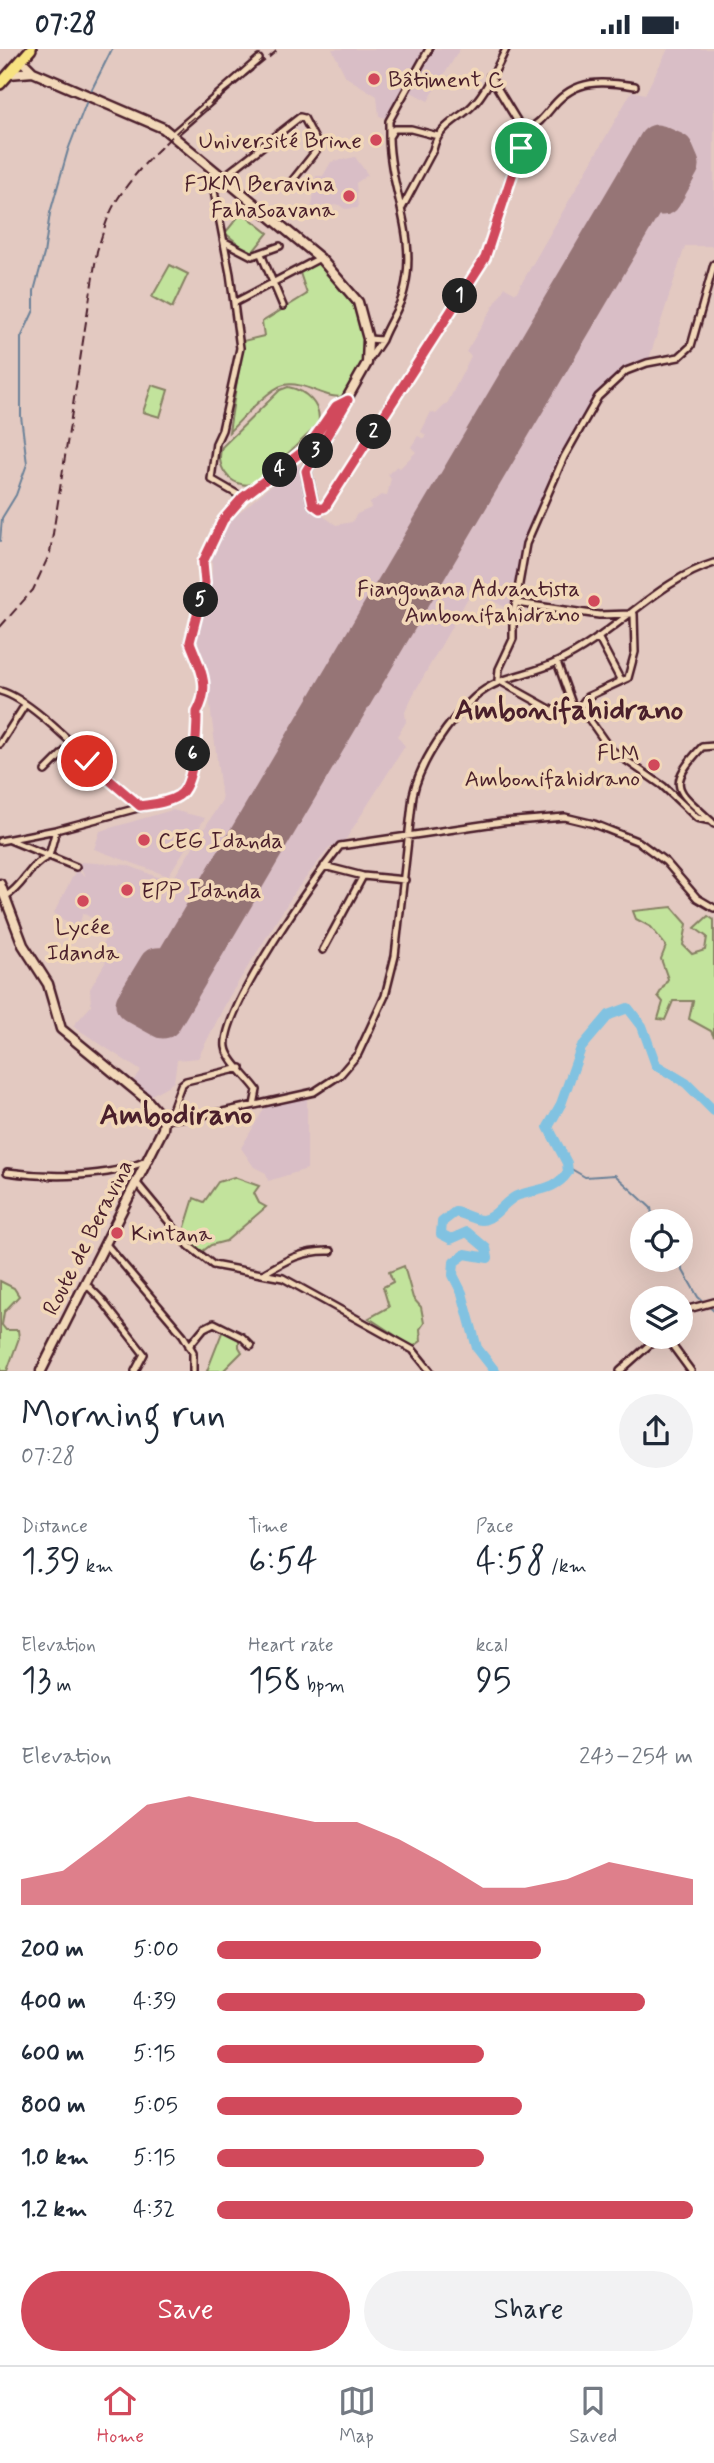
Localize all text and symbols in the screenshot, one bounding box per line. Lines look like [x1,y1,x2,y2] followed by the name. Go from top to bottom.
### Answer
[35,8,97,42] text: 07:28
[388,66,504,96] place label: Bâtiment C
[366,71,382,87] marker: Bâtiment C
[491,118,551,178] pin
[199,127,362,157] place label: Université Brine
[502,129,540,167] icon: arrive
[368,132,384,148] marker: Université Brine
[184,170,335,226] place label: FJKM Beravina Fahasoavana
[341,188,357,204] marker: FJKM Beravina Fahasoavana
[442,279,477,313] pin: 1
[455,283,464,308] text: 1
[356,415,392,449] pin: 2
[369,419,378,444] text: 2
[298,433,334,469] pin: 3
[311,438,320,463] text: 3
[262,453,298,487] pin: 4
[274,457,285,482] text: 4
[357,575,580,631] place label: Fiangonana Advantista Ambonifahidrano
[184,583,218,617] pin: 5
[195,587,206,612] text: 5
[586,593,602,609] marker: Fiangonana Advantista Ambonifahidrano
[455,691,684,730] district label: Ambonifahidrano
[57,731,117,791] pin
[176,737,210,771] pin: 6
[465,739,640,795] place label: FLM Ambonifahidrano
[188,741,197,766] text: 6
[68,742,106,780] icon: check
[646,757,662,773] marker: FLM Ambonifahidrano
[158,827,283,857] place label: CEG Idanda
[136,832,152,848] marker: CEG Idanda
[141,877,262,907] place label: EPP Idanda
[119,882,135,898] marker: EPP Idanda
[75,893,91,909] marker: Lycée Idanda
[47,913,119,969] place label: Lycée Idanda
[100,1096,252,1135] district label: Ambodirano
[37,1155,141,1321] street label: Route de Beravina
[630,1209,693,1349] map controls
[630,1209,693,1272] button: locate
[131,1220,212,1250] place label: Kintana
[109,1225,125,1241] marker: Kintana
[630,1286,693,1349] button: layers
[21,1391,226,1440] text: Morning run
[619,1394,693,1468] button: share
[21,1442,75,1472] text: 07:28
[21,1514,88,1539] text: Distance
[248,1514,288,1539] text: Time
[476,1514,513,1539] text: Pace
[21,1539,81,1585] text: 1.39
[248,1539,318,1585] text: 6:54
[476,1539,546,1585] text: 4:58
[81,1554,113,1579] text: km
[546,1554,587,1579] text: /km
[21,1633,96,1658] text: Elevation
[248,1633,334,1658] text: Heart rate
[476,1633,508,1658] text: kcal
[21,1658,51,1704] text: 13
[248,1658,302,1704] text: 158
[476,1658,512,1704] text: 95
[51,1673,72,1698] text: m
[302,1673,345,1698] text: bpm
[21,1742,112,1772] text: Elevation
[579,1742,693,1772] text: 243–254 m
[21,1935,84,1965] text: 200 m
[133,1935,179,1965] text: 5:00
[21,1987,86,2017] text: 400 m
[133,1987,177,2017] text: 4:39
[21,2039,84,2069] text: 600 m
[133,2039,175,2069] text: 5:15
[21,2091,85,2121] text: 800 m
[133,2091,178,2121] text: 5:05
[21,2143,89,2173] text: 1.0 km
[133,2143,175,2173] text: 5:15
[21,2195,87,2225] text: 1.2 km
[133,2195,175,2225] text: 4:32
[21,2271,350,2351] button: Save
[364,2271,693,2351] button: Share
[97,2382,144,2449] tab: Home
[338,2382,376,2449] tab: Map
[569,2382,617,2449] tab: Saved

